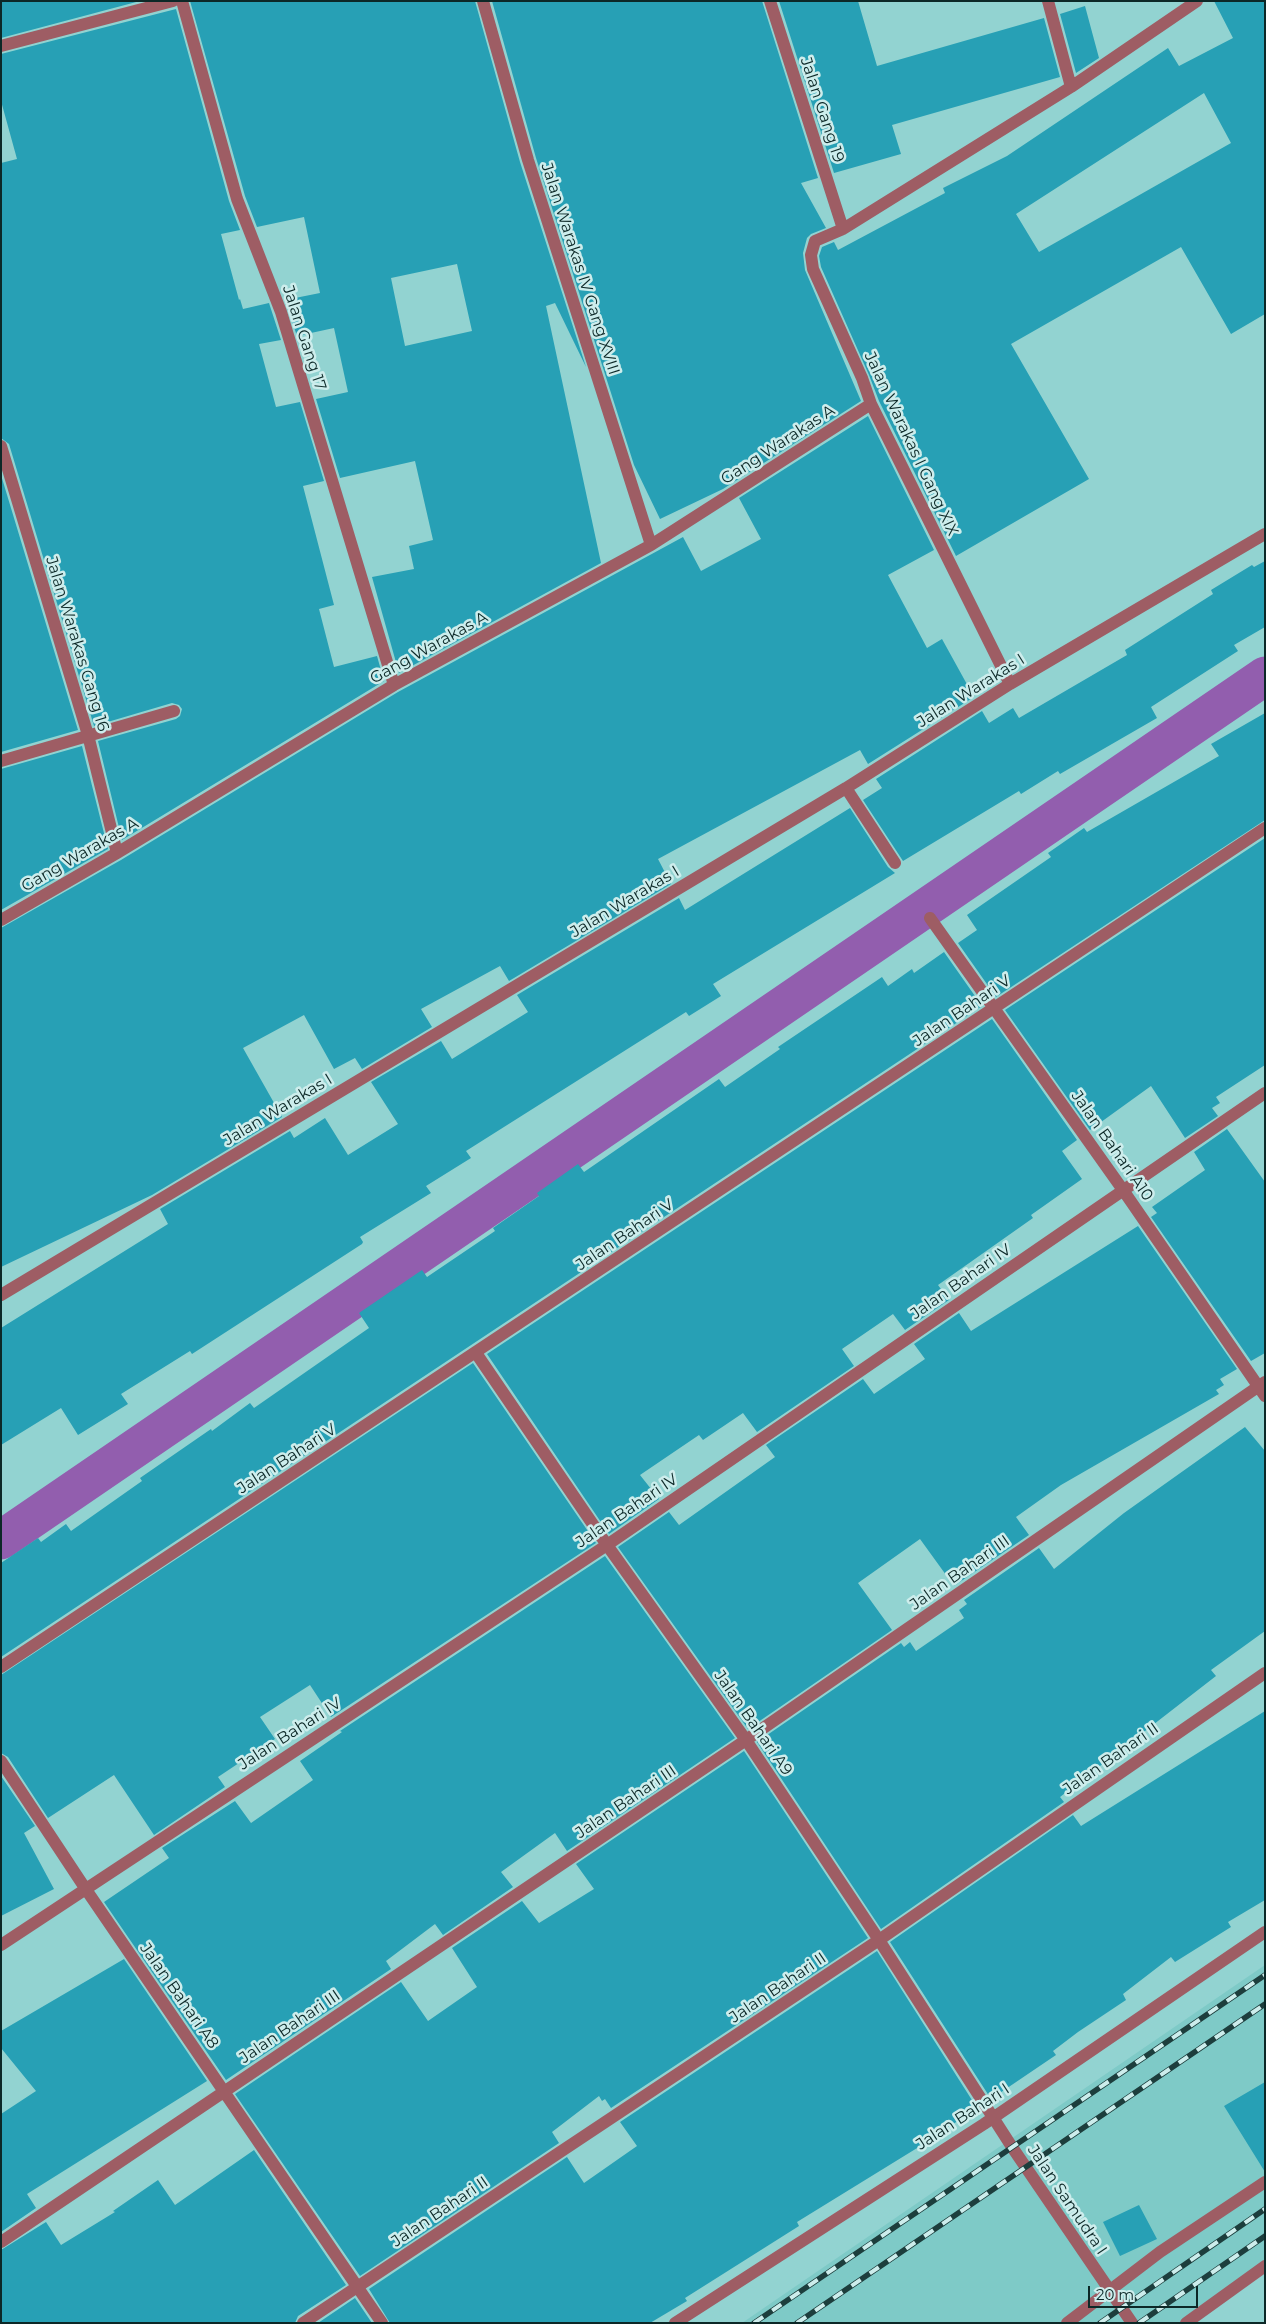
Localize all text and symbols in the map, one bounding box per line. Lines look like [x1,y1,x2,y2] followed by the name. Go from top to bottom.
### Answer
[796,55,848,165] street label: Jalan Gang 19
[537,161,623,377] street label: Jalan Warakas IV Gang XVIII
[278,283,330,393] street label: Jalan Gang 17
[860,349,962,539] street label: Jalan Warakas I Gang XIX
[718,401,838,489] street label: Gang Warakas A
[41,554,113,734] street label: Jalan Warakas Gang 16
[367,608,491,688] street label: Gang Warakas A
[914,650,1028,732] street label: Jalan Warakas I
[18,814,142,896] street label: Gang Warakas A
[567,862,683,942] street label: Jalan Warakas I
[909,971,1015,1051] street label: Jalan Bahari V
[220,1070,336,1150] street label: Jalan Warakas I
[1067,1087,1157,1205] street label: Jalan Bahari A10
[572,1195,678,1275] street label: Jalan Bahari V
[907,1240,1015,1324] street label: Jalan Bahari IV
[234,1420,340,1498] street label: Jalan Bahari V
[573,1470,681,1552] street label: Jalan Bahari IV
[906,1532,1014,1614] street label: Jalan Bahari III
[710,1667,796,1779] street label: Jalan Bahari A9
[235,1694,345,1774] street label: Jalan Bahari IV
[1059,1719,1163,1799] street label: Jalan Bahari II
[572,1761,680,1843] street label: Jalan Bahari III
[135,1940,223,2052] street label: Jalan Bahari A8
[726,1949,830,2027] street label: Jalan Bahari II
[236,1986,344,2068] street label: Jalan Bahari III
[913,2080,1013,2154] street label: Jalan Bahari I
[1023,2141,1111,2259] street label: Jalan Samudra I
[388,2173,492,2251] street label: Jalan Bahari II
[1091,2276,1201,2308] scale bar
[1096,2285,1134,2304] text: 20 m

